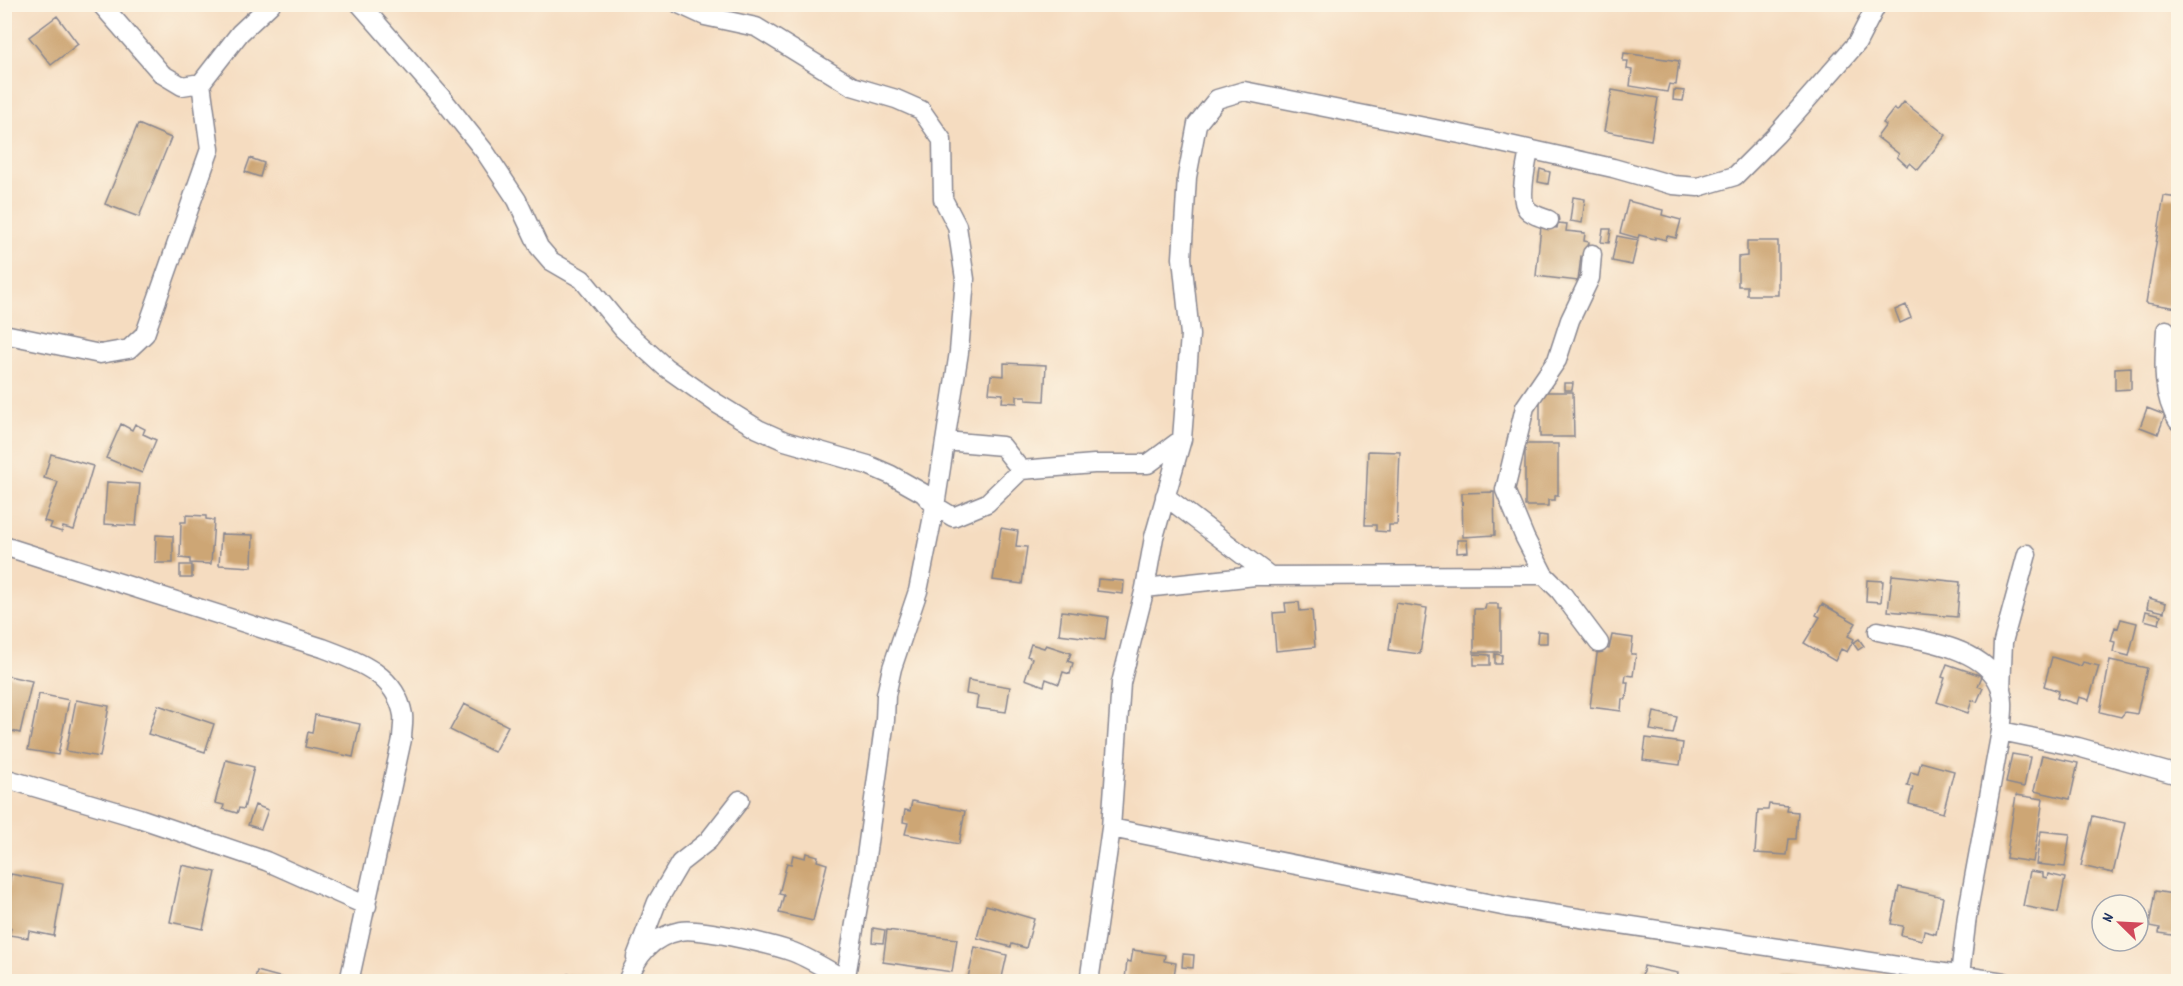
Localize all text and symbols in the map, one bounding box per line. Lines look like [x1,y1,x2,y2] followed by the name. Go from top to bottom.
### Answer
[2090,893,2150,953] north arrow
[2096,910,2121,926] text: N

